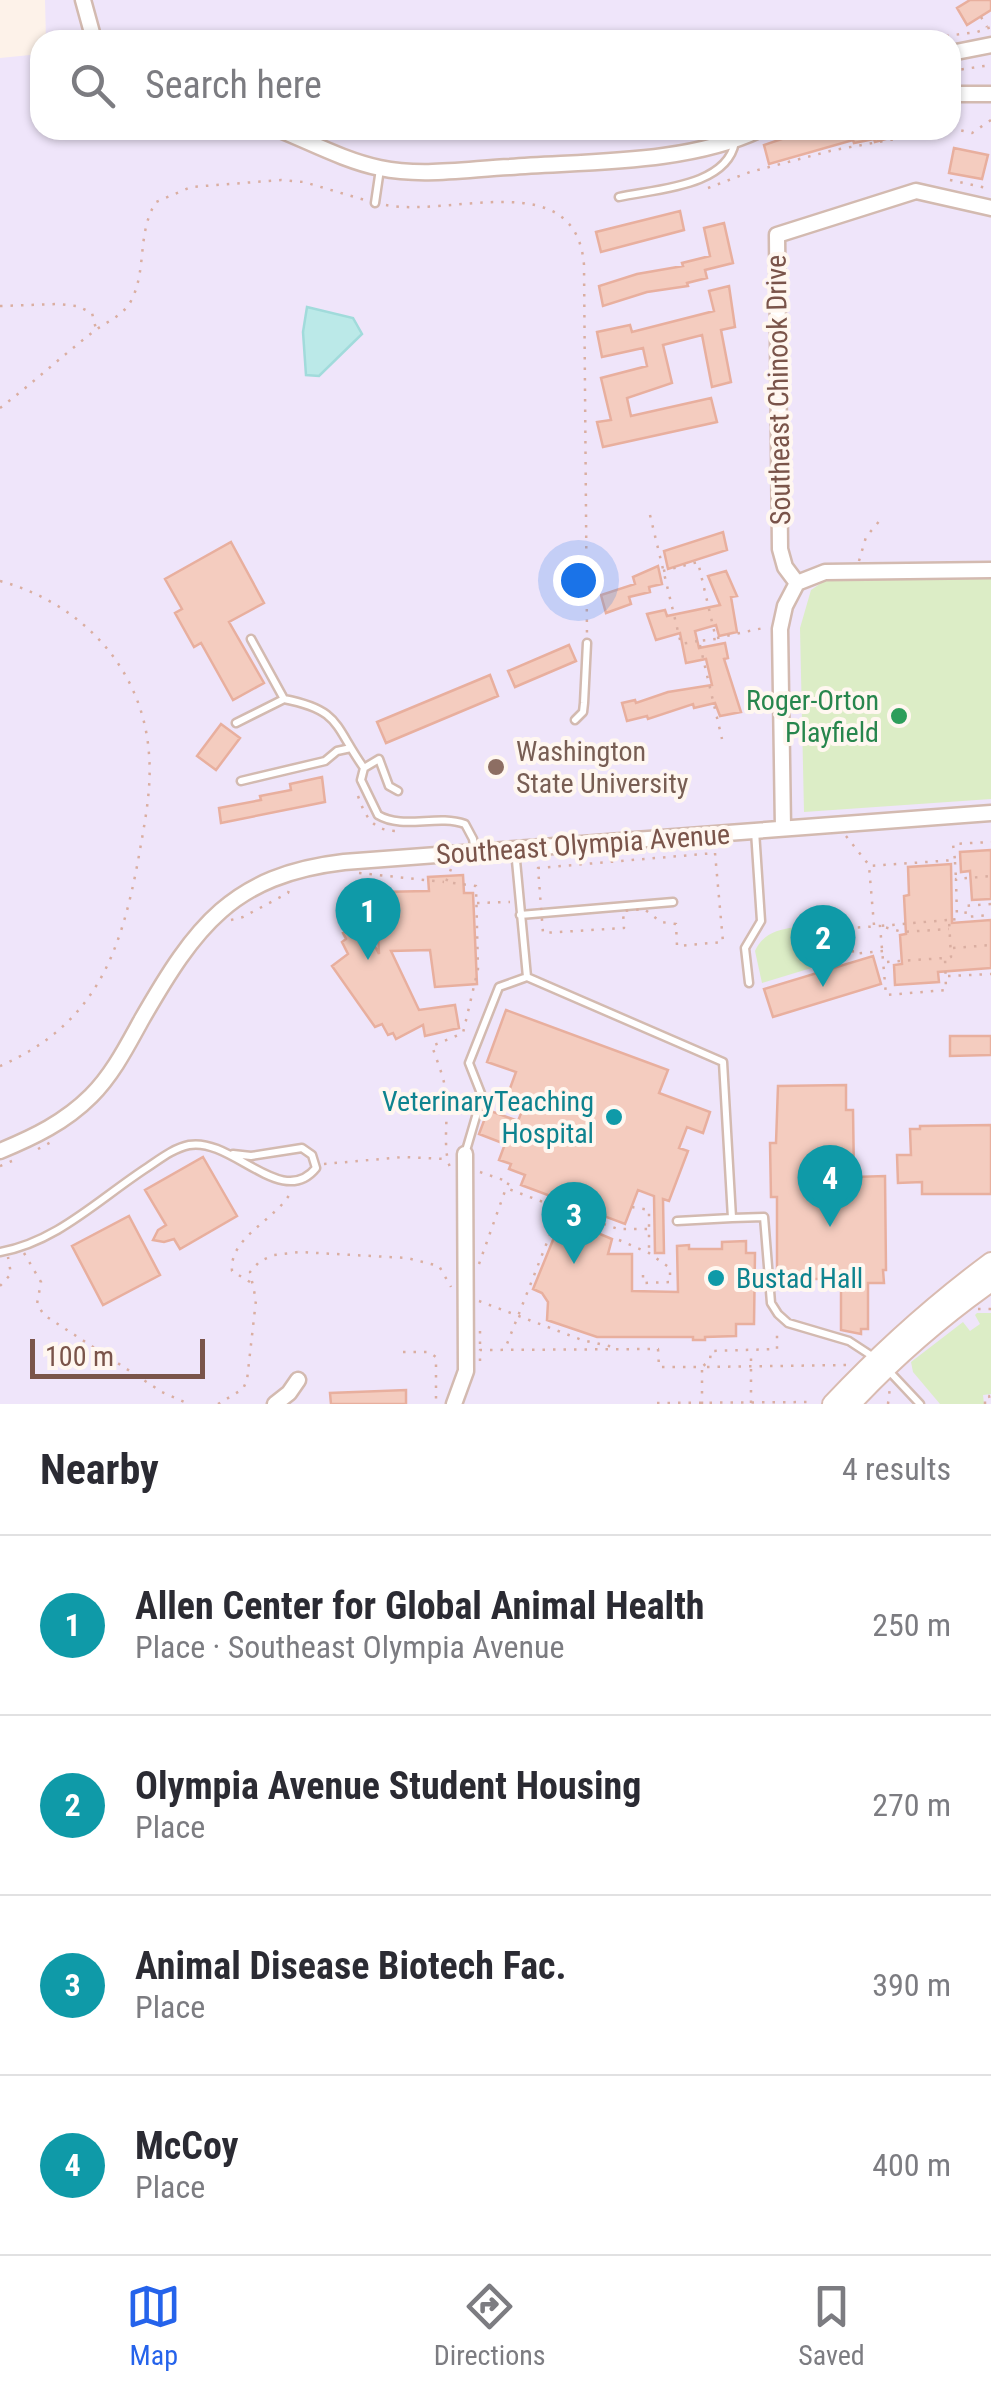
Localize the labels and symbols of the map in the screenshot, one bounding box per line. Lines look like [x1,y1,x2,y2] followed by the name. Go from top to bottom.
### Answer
[760,255,797,525] street label: Southeast Chinook Drive
[553,555,604,606] your location
[746,684,879,749] place label: Roger-Orton Playfield
[888,705,910,727] marker: Roger-Orton Playfield
[516,735,689,800] place label: Washington State University
[485,756,507,778] marker: Washington State University
[435,818,731,871] street label: Southeast Olympia Avenue
[336,878,400,960] pin: 1
[790,904,856,987] pin: 2
[382,1085,594,1150] place label: VeterinaryTeaching Hospital
[603,1106,625,1128] marker: VeterinaryTeaching Hospital
[798,1144,862,1227] pin: 4
[542,1182,606,1264] pin: 3
[736,1262,863,1295] place label: Bustad Hall
[705,1267,727,1289] marker: Bustad Hall
[30,1334,205,1378] scale bar

